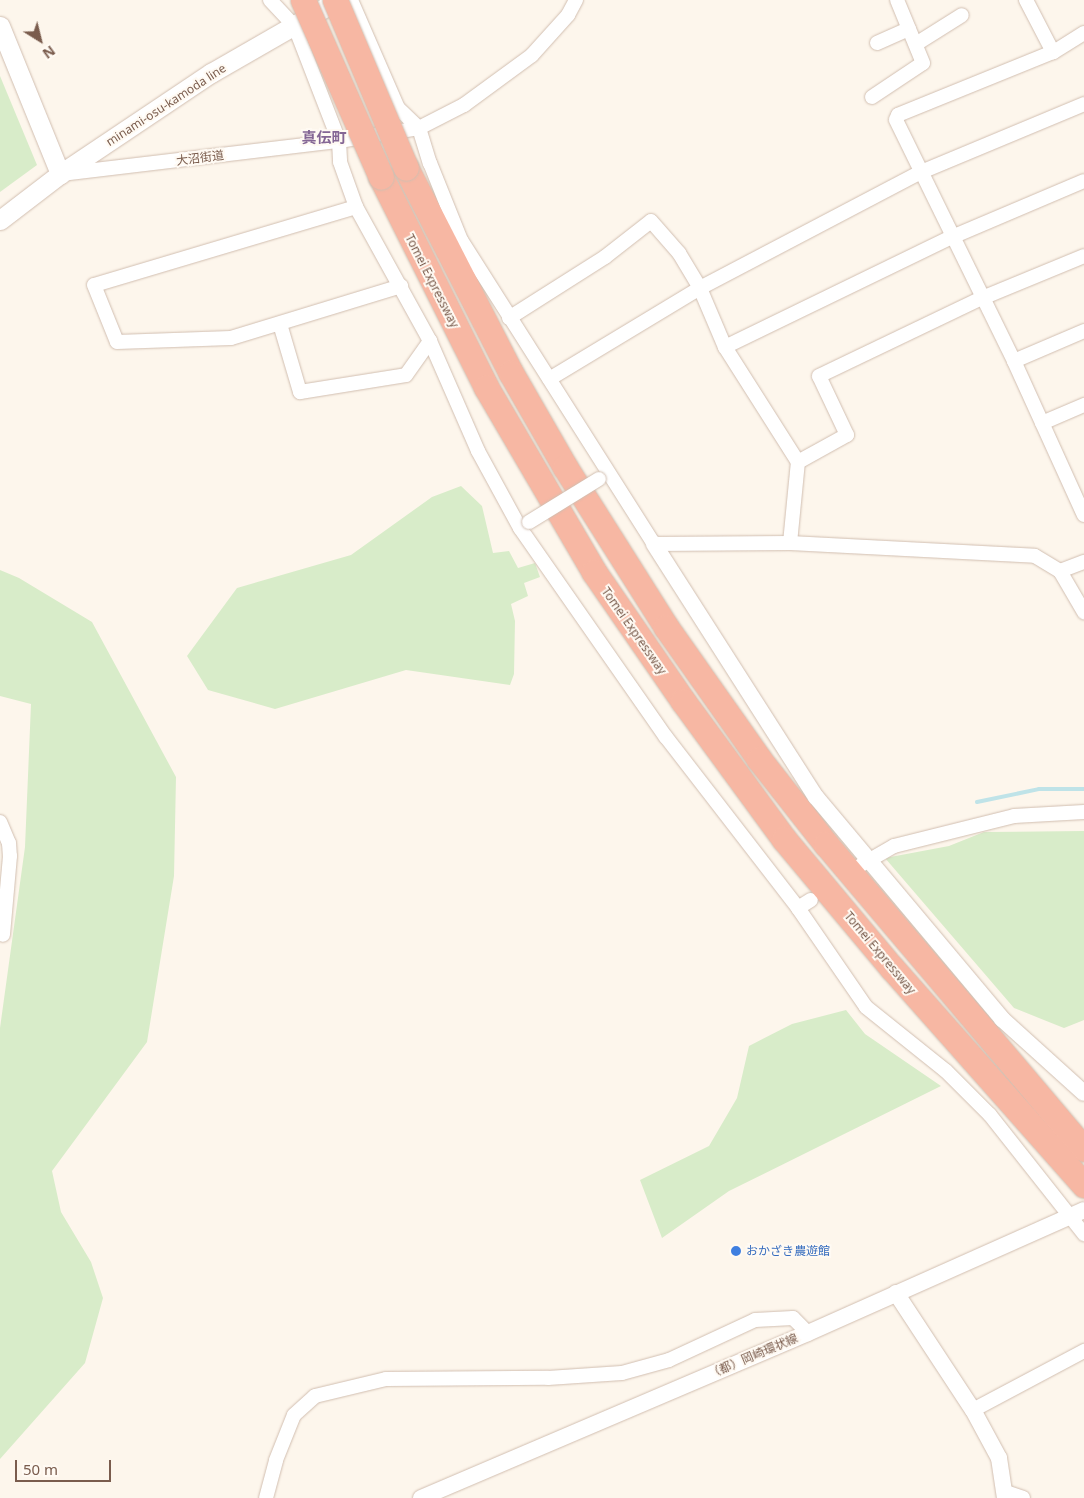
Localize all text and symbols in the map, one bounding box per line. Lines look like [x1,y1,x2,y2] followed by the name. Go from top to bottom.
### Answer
[15,15,65,65] north arrow
[39,42,59,64] text: N
[103,61,229,149] street label: minami-osu-kamoda line
[302,129,346,147] district label: 真伝町
[175,148,225,168] street label: 大沼街道
[402,232,462,330] street label: Tomei Expressway
[599,585,669,677] street label: Tomei Expressway
[841,909,919,997] street label: Tomei Expressway
[746,1244,830,1258] place label: おかざき農遊館
[730,1245,742,1257] marker: おかざき農遊館
[706,1331,800,1381] street label: （都）岡崎環状線
[18,1450,114,1482] scale bar
[23,1459,58,1479] text: 50 m

